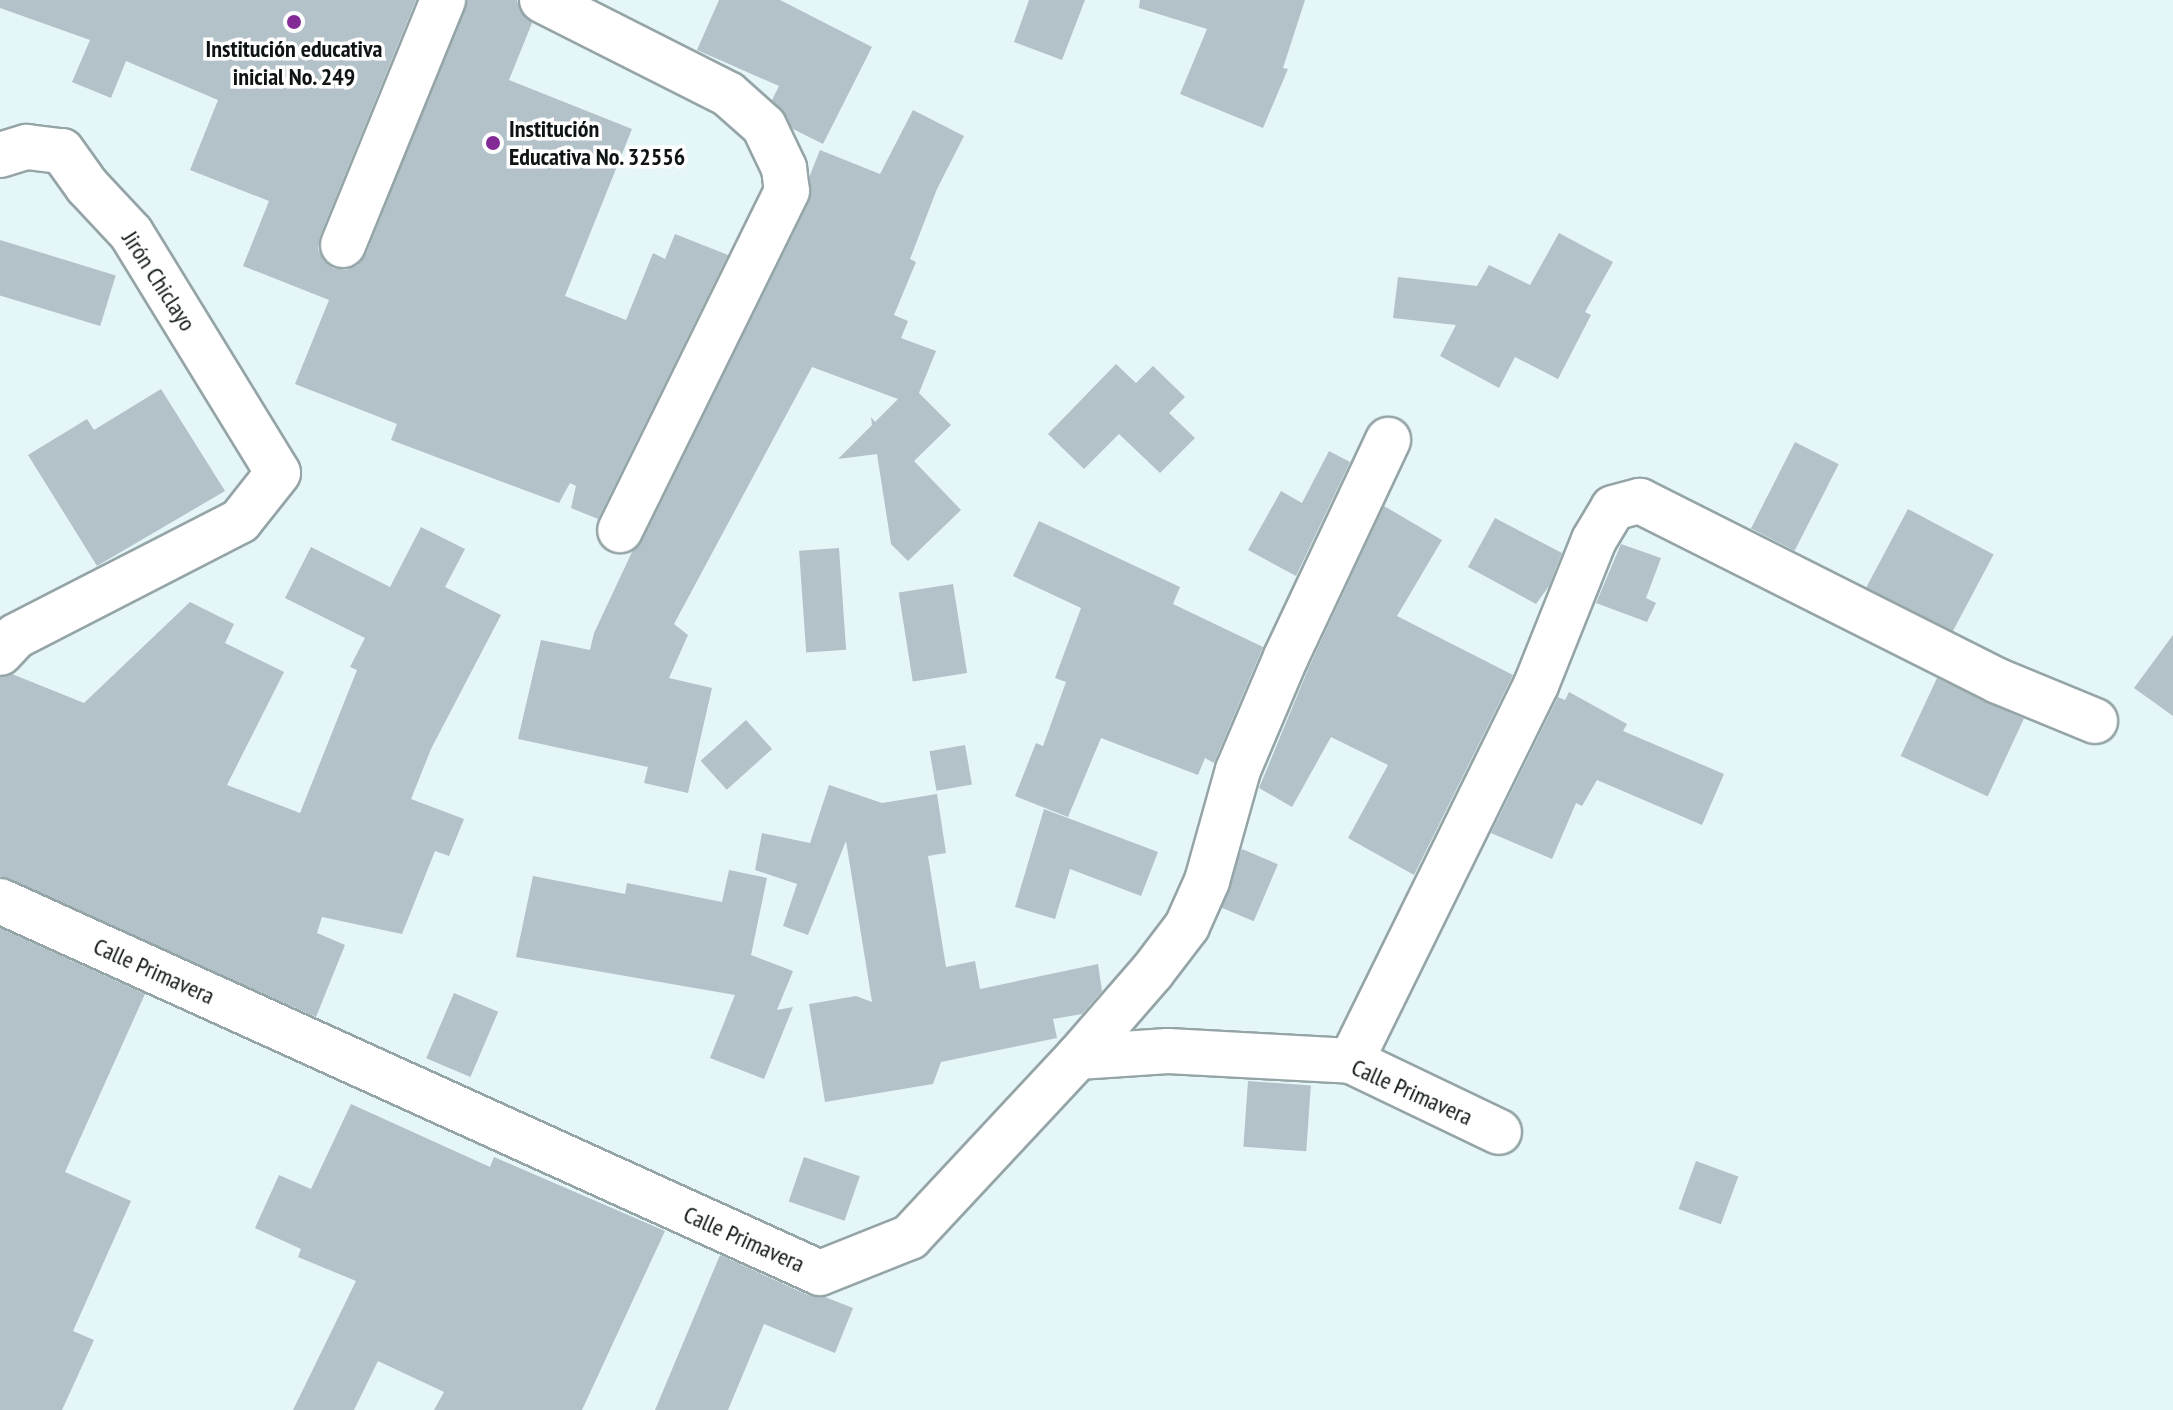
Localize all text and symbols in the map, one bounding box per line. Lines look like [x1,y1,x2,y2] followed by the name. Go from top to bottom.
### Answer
[285,13,303,31] marker: Institución educativa inicial No. 249
[206,35,382,91] place label: Institución educativa inicial No. 249
[509,115,687,171] place label: Institución Educativa No. 32556
[484,134,502,152] marker: Institución Educativa No. 32556
[116,226,202,336] street label: Jirón Chiclayo
[89,932,219,1010] street label: Calle Primavera
[1347,1053,1477,1131] street label: Calle Primavera
[679,1200,809,1278] street label: Calle Primavera

